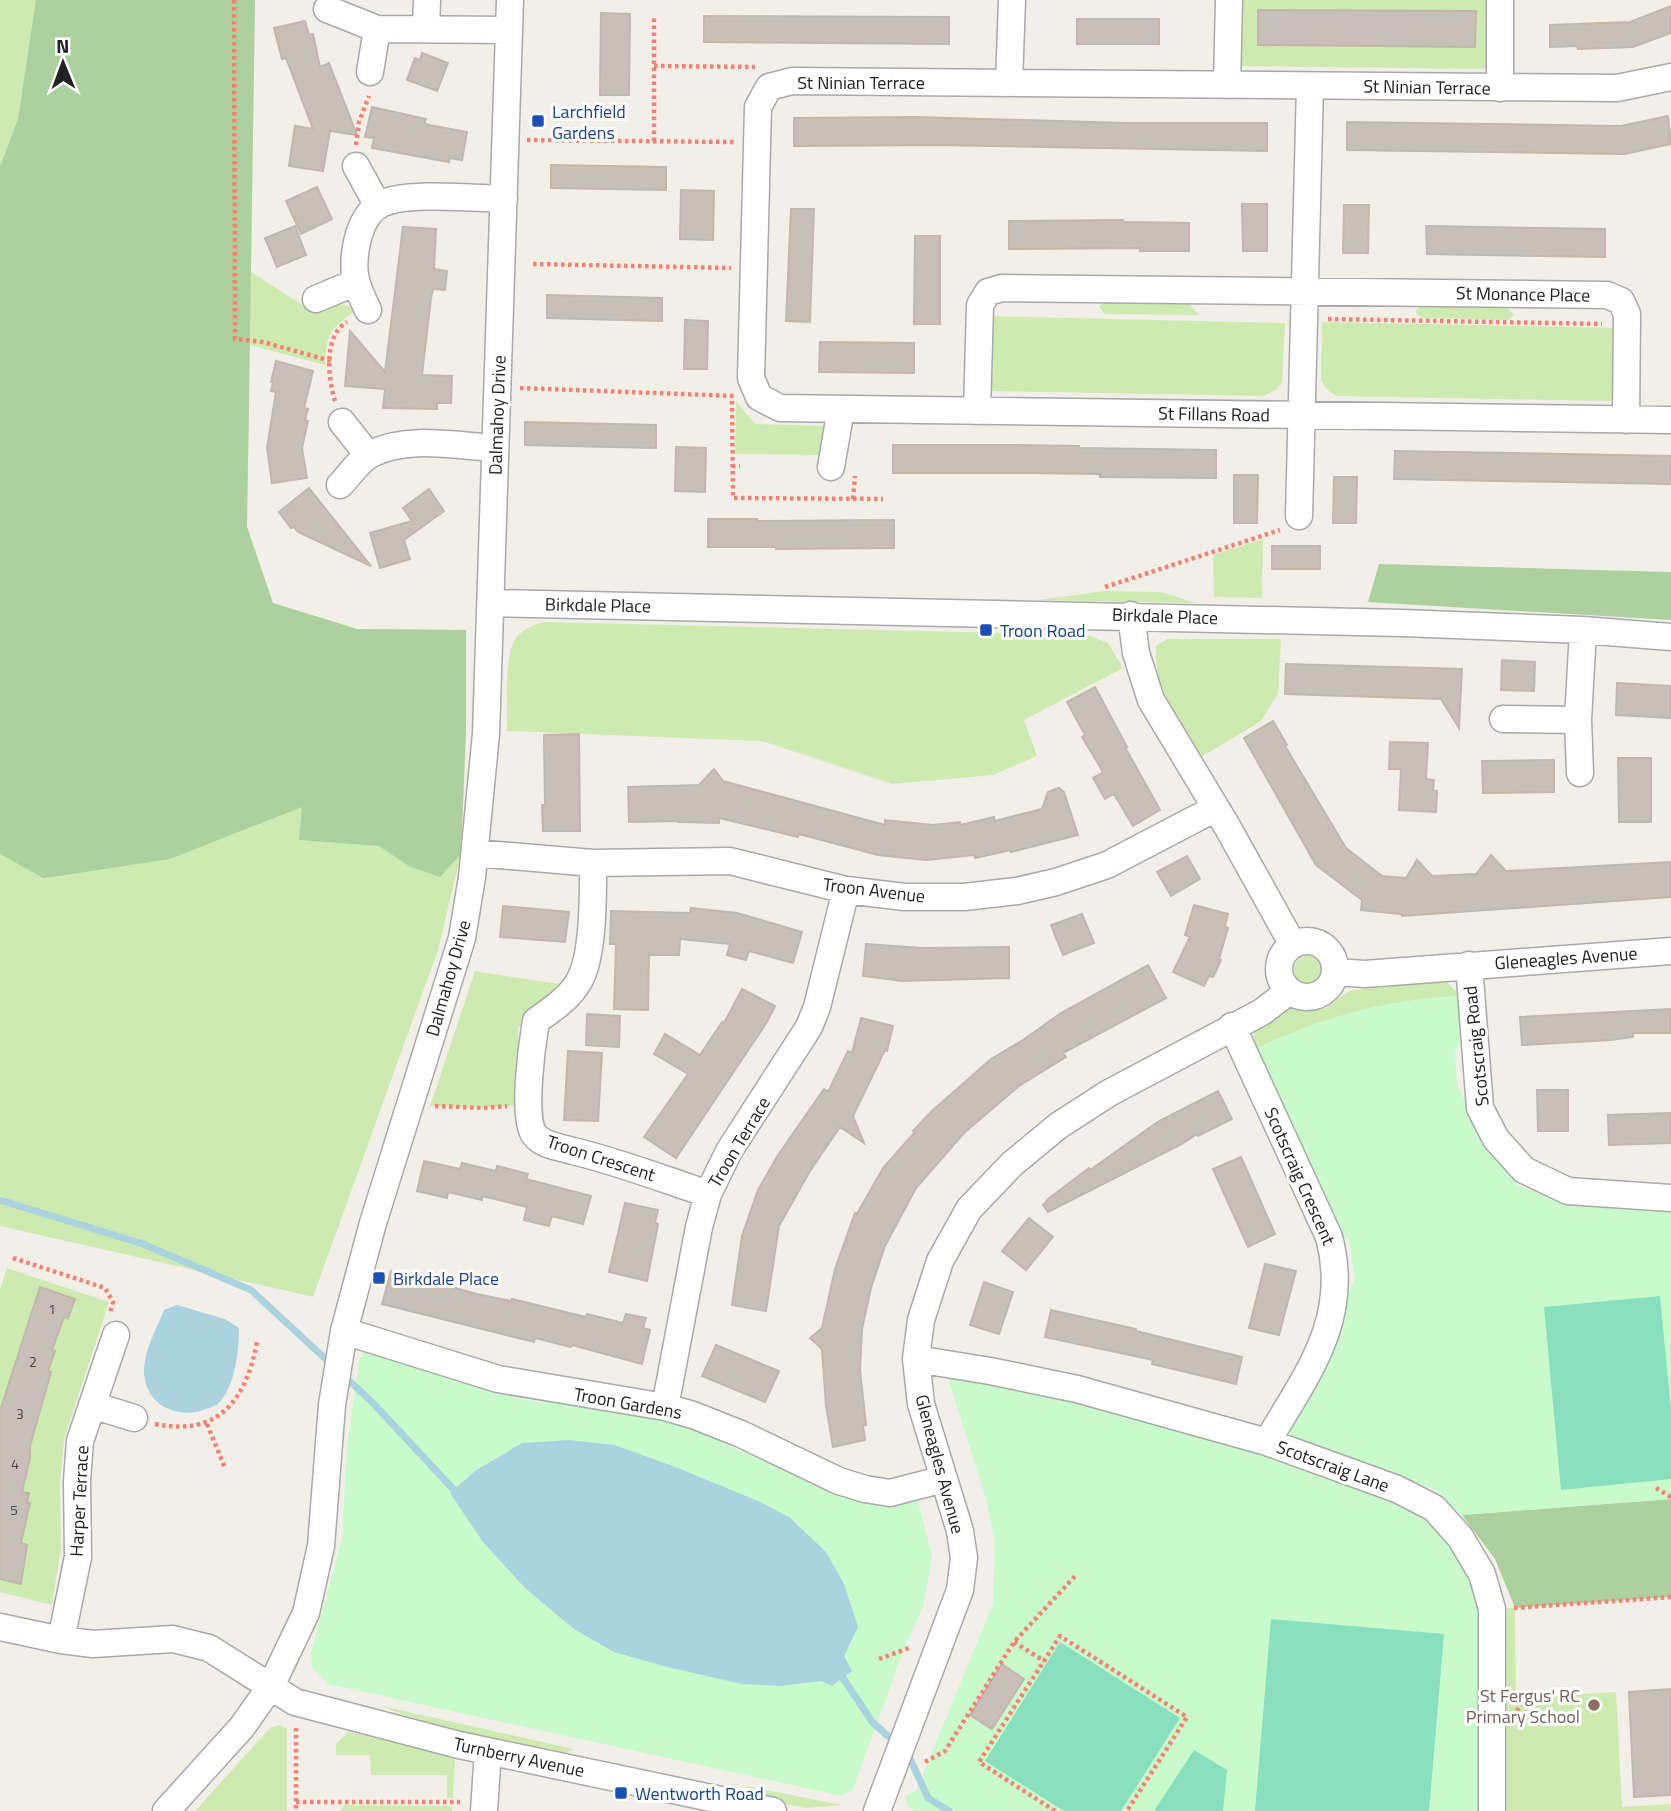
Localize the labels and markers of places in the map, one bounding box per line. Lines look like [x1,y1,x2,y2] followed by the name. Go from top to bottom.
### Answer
[552,98,626,146] place label: Larchfield Gardens
[530,113,546,129] marker: Larchfield Gardens
[1000,617,1086,644] place label: Troon Road
[978,622,994,638] marker: Troon Road
[393,1265,499,1292] place label: Birkdale Place
[371,1270,387,1286] marker: Birkdale Place
[1466,1682,1580,1730] place label: St Fergus' RC Primary School
[1586,1697,1602,1713] marker: St Fergus' RC Primary School
[635,1780,764,1807] place label: Wentworth Road
[613,1785,629,1801] marker: Wentworth Road

